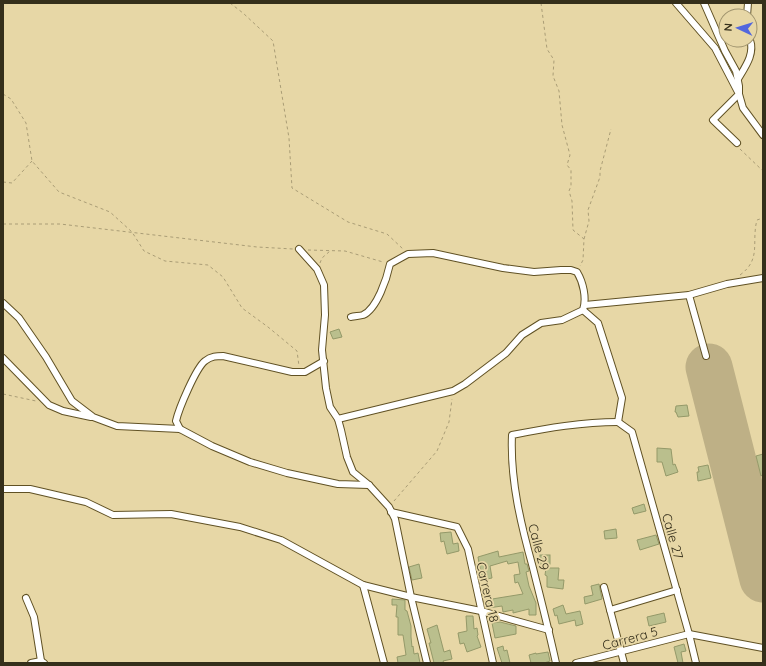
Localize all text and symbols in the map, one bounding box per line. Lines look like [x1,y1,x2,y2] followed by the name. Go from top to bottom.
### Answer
[718,8,758,48] north arrow
[721,23,735,32] text: N
[659,511,687,561] street label: Calle 27
[525,522,553,572] street label: Calle 29
[473,560,503,624] street label: Carrera 18
[600,623,660,653] street label: Carrera 5

